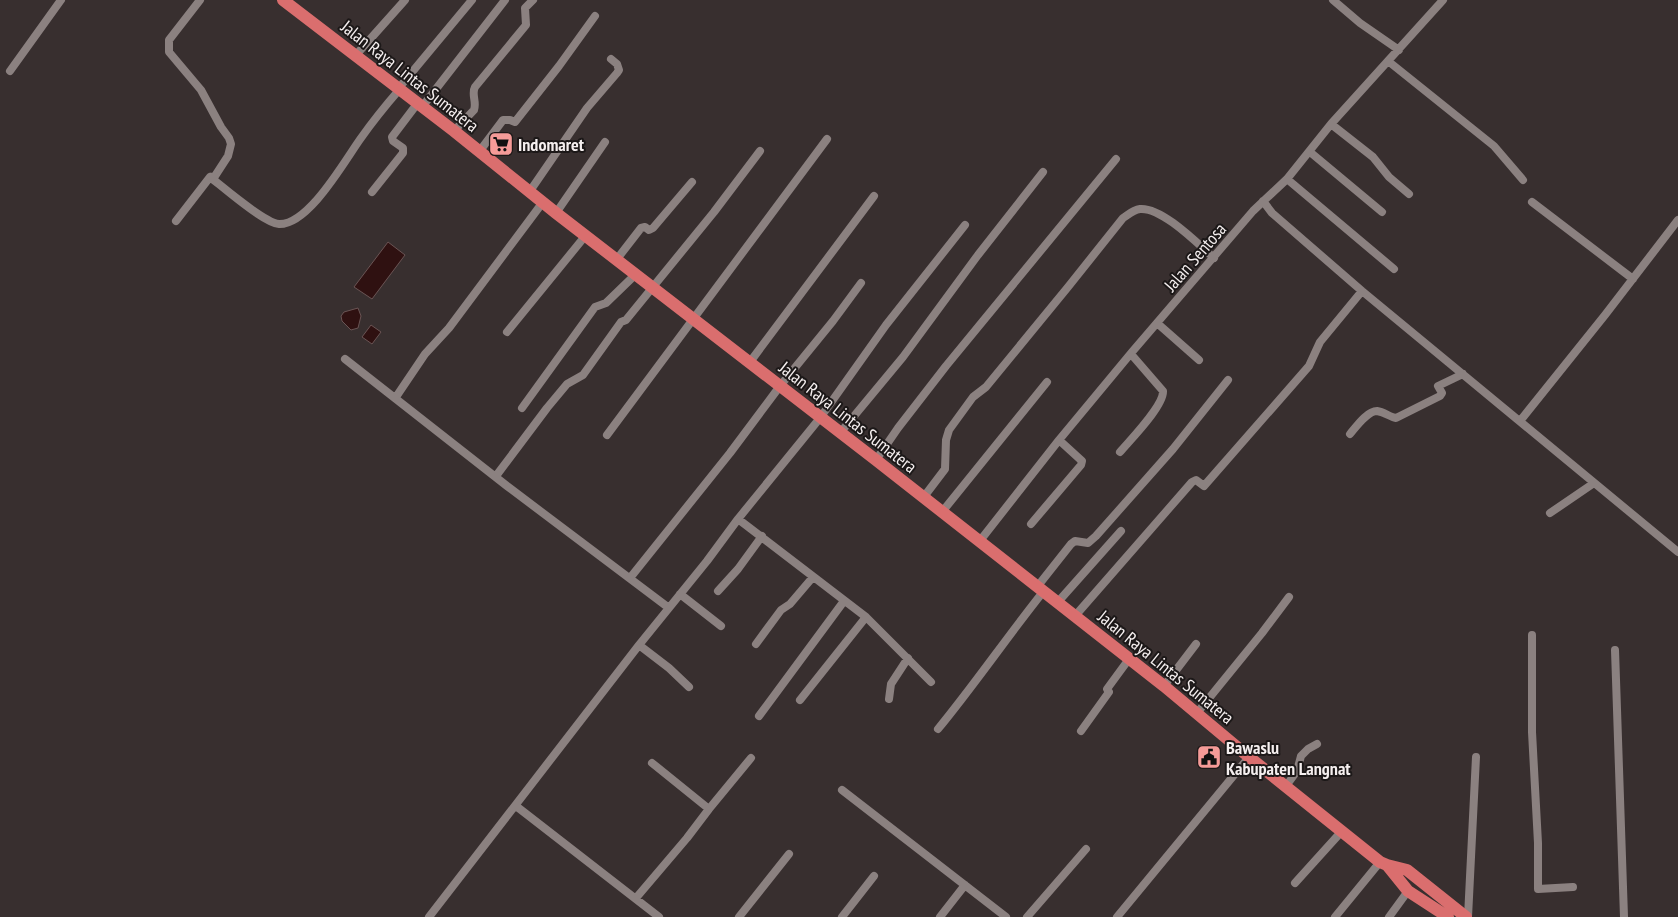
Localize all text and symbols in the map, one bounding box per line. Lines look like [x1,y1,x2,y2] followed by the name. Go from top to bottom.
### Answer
[336,14,483,137] street label: Jalan Raya Lintas Sumatera
[488,131,514,157] supermarket icon: Indomaret
[518,133,585,156] place label: Indomaret
[1158,218,1231,297] street label: Jalan Sentosa
[774,355,921,478] street label: Jalan Raya Lintas Sumatera
[1093,604,1239,729] street label: Jalan Raya Lintas Sumatera
[1226,736,1351,780] place label: Bawaslu Kabupaten Langnat
[1196,744,1222,770] public building icon: Bawaslu Kabupaten Langnat

